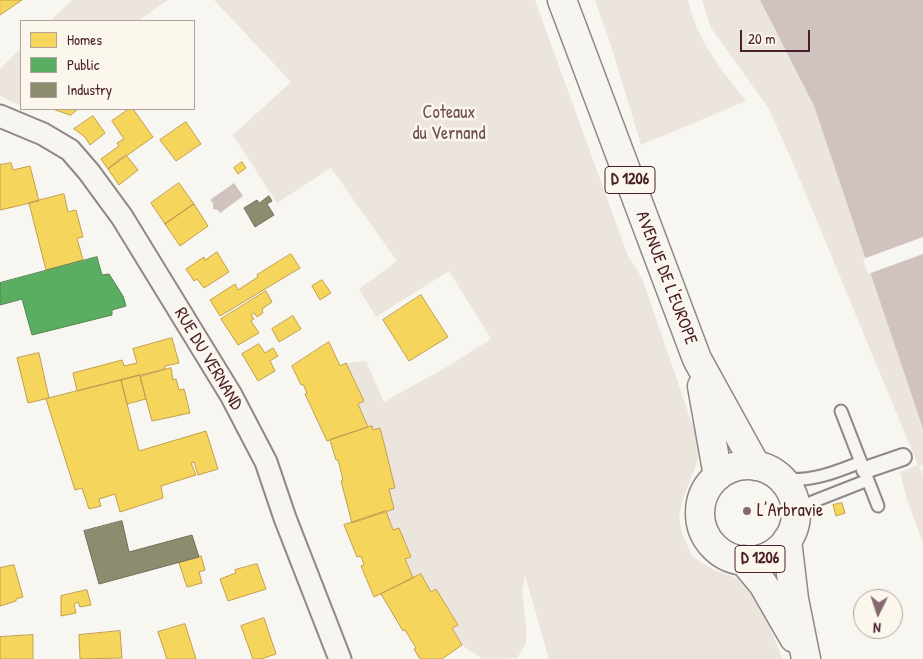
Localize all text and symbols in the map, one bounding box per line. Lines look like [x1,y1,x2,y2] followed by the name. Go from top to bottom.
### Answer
[20,20,195,110] legend
[743,20,813,52] scale bar
[748,28,775,49] text: 20 m
[67,29,102,50] text: Homes
[67,54,100,75] text: Public
[67,79,112,100] text: Industry
[413,102,485,144] park label: Coteaux du Vernand
[605,166,655,194] road number: D 1206
[631,208,701,348] street label: AVENUE DE L'EUROPE
[169,304,247,414] street label: RUE DU VERNAND
[757,500,823,522] place label: L’Arbravie
[741,505,753,517] marker: L’Arbravie
[735,546,785,572] road number: D 1206
[853,589,903,639] north arrow
[873,619,881,638] text: N

